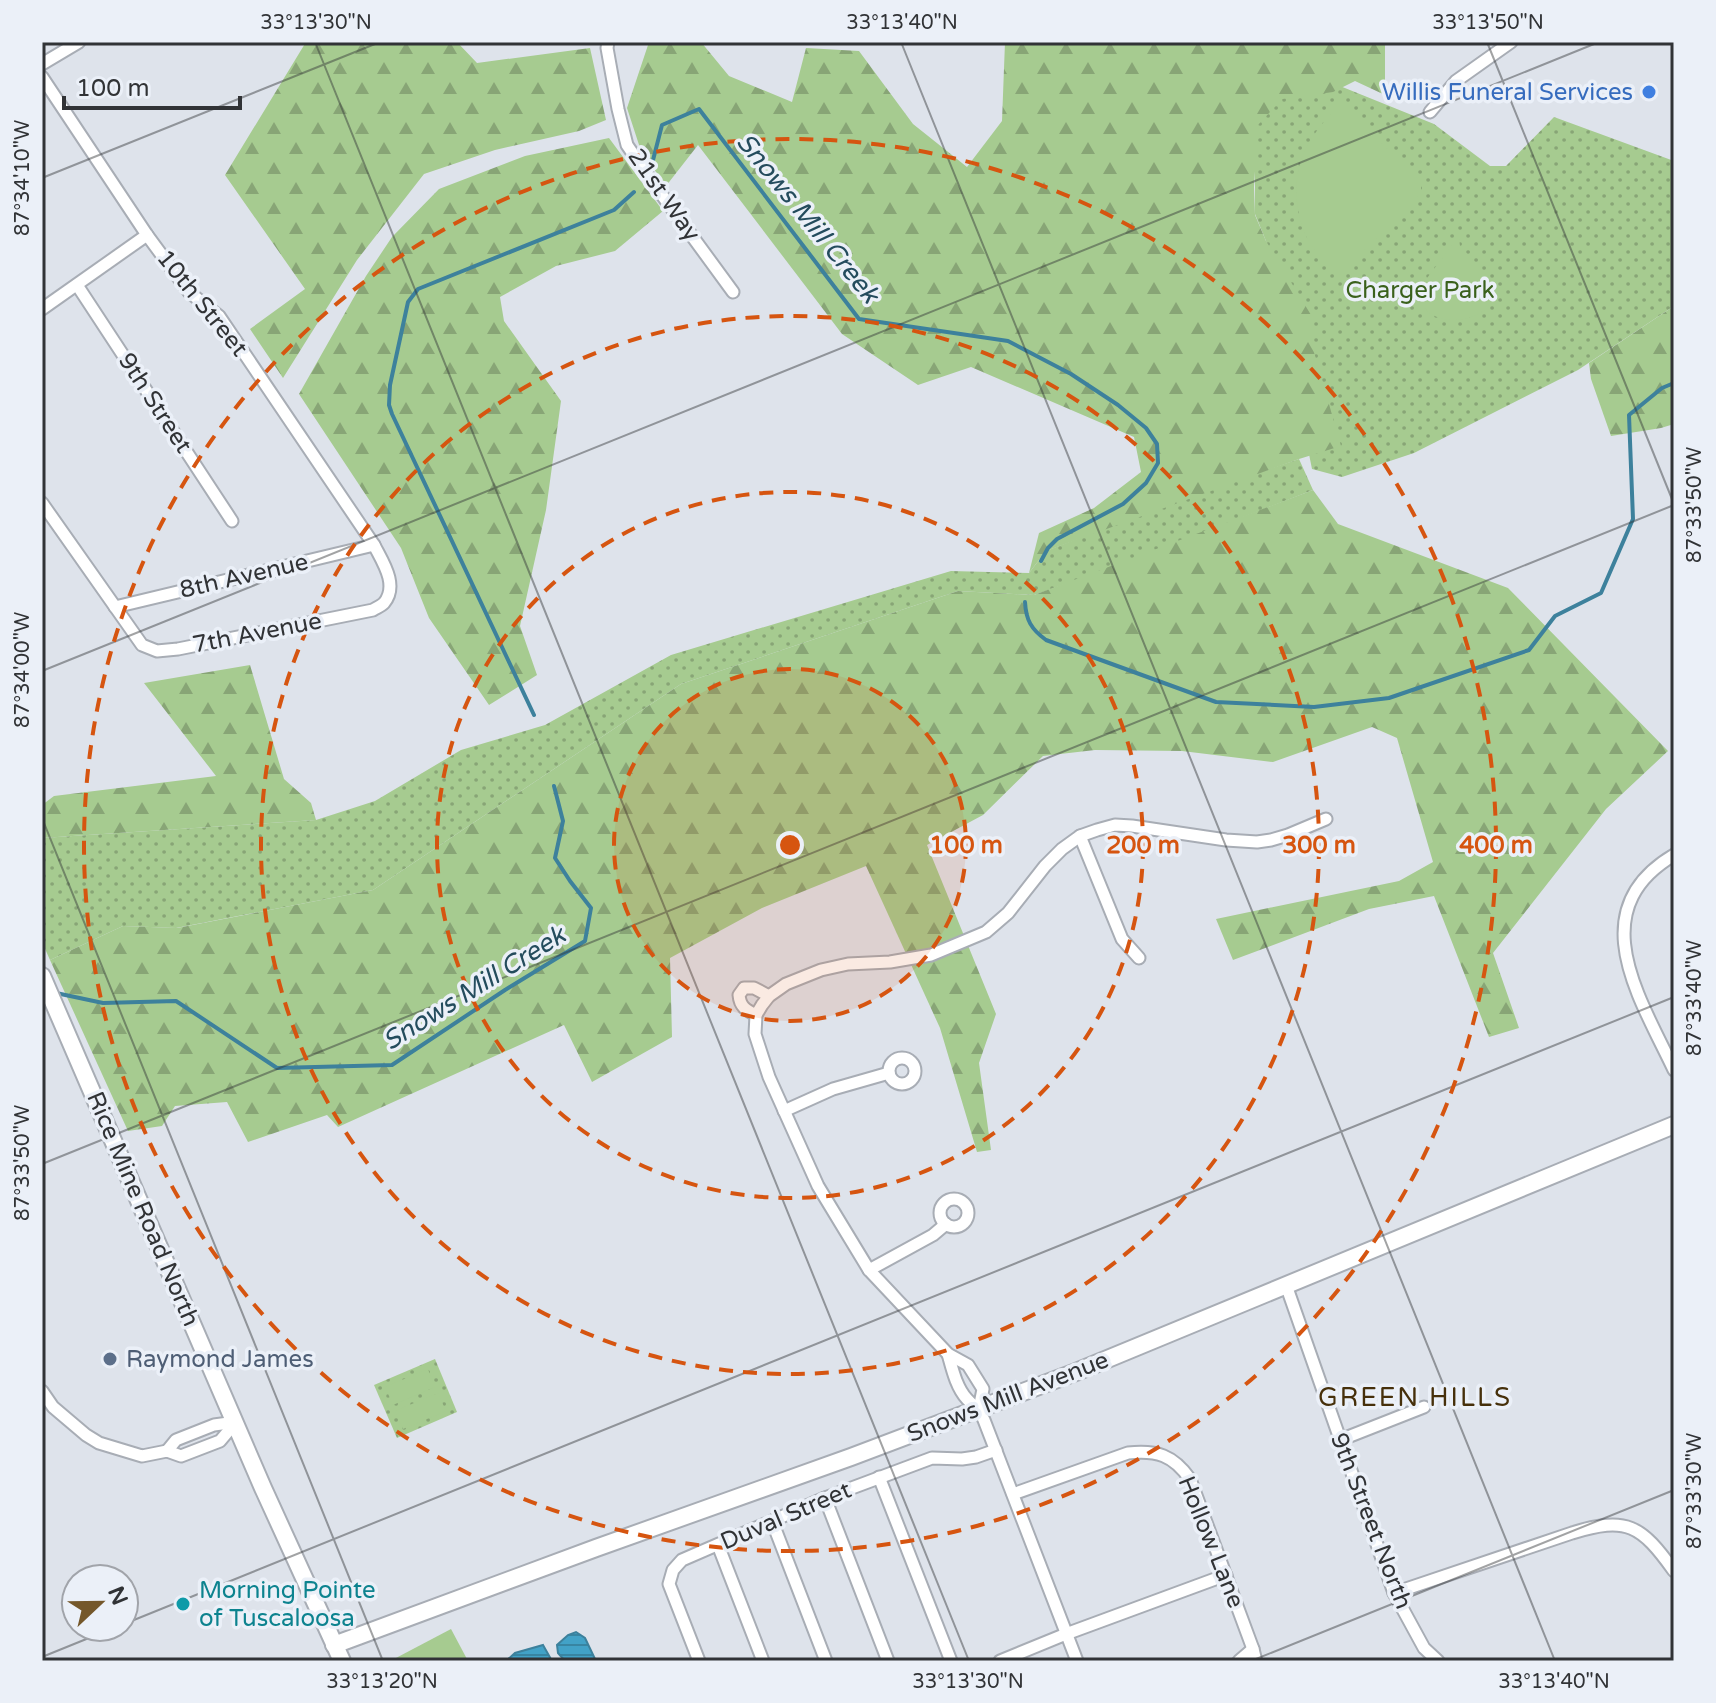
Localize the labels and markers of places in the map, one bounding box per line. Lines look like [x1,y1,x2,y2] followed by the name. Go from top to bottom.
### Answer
[1382,78,1633,107] place label: Willis Funeral Services
[1640,83,1658,101] marker: Willis Funeral Services
[776,831,804,859] centre of rings
[126,1345,314,1374] place label: Raymond James
[101,1350,119,1368] marker: Raymond James
[199,1576,376,1633] place label: Morning Pointe of Tuscaloosa
[174,1595,192,1613] marker: Morning Pointe of Tuscaloosa

